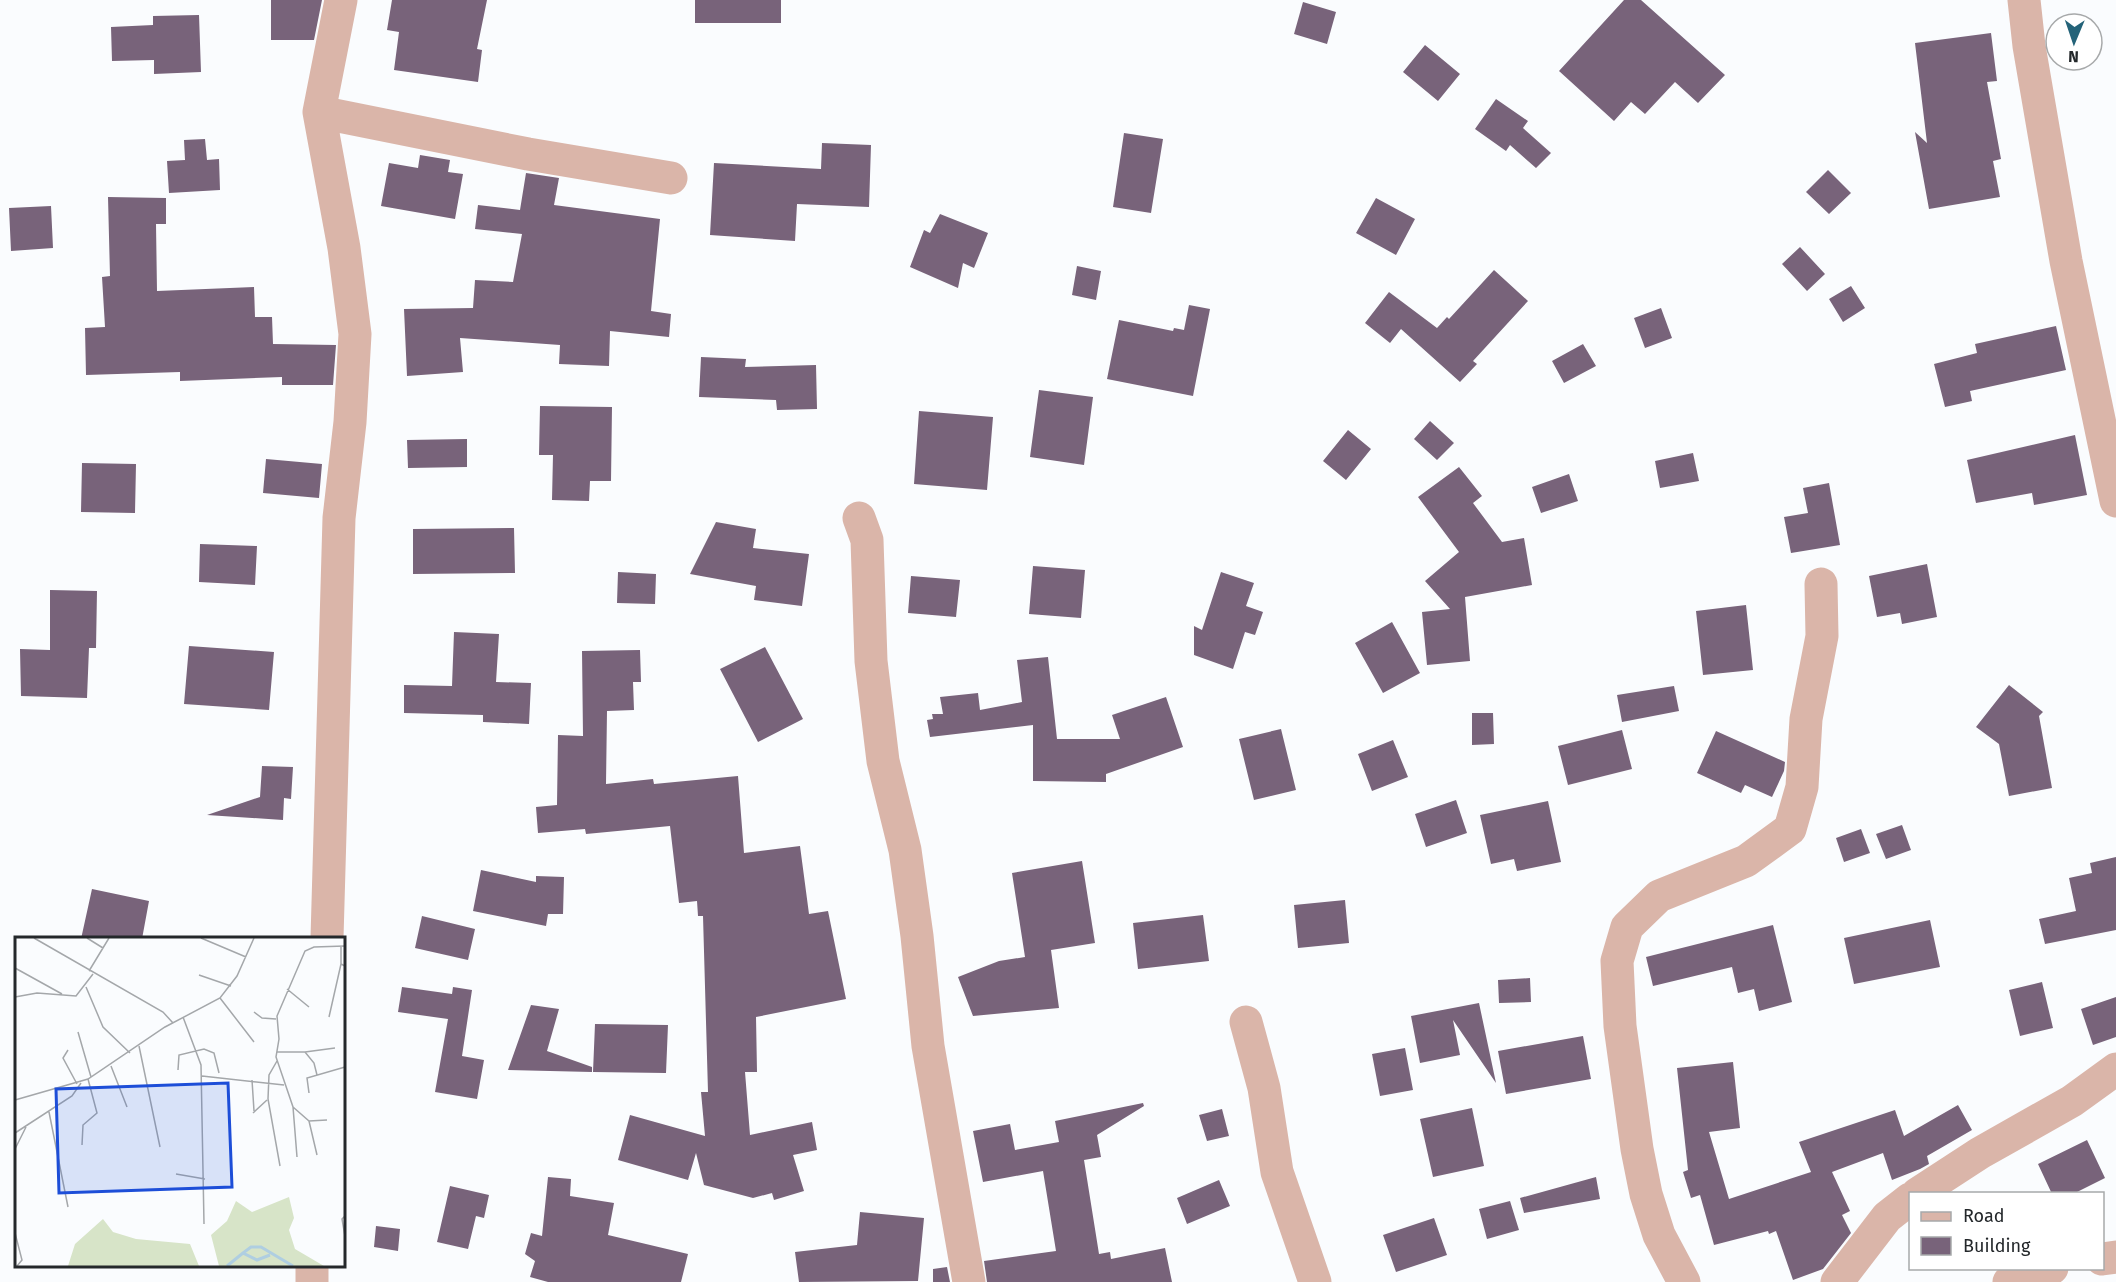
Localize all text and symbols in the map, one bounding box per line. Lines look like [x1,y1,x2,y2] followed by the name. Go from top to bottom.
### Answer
[2044,12,2104,72] north arrow
[2068,47,2079,66] text: N
[15,937,345,1267] inset map
[1909,1192,2104,1270] legend
[1963,1205,2005,1227] text: Road
[1963,1235,2031,1257] text: Building

